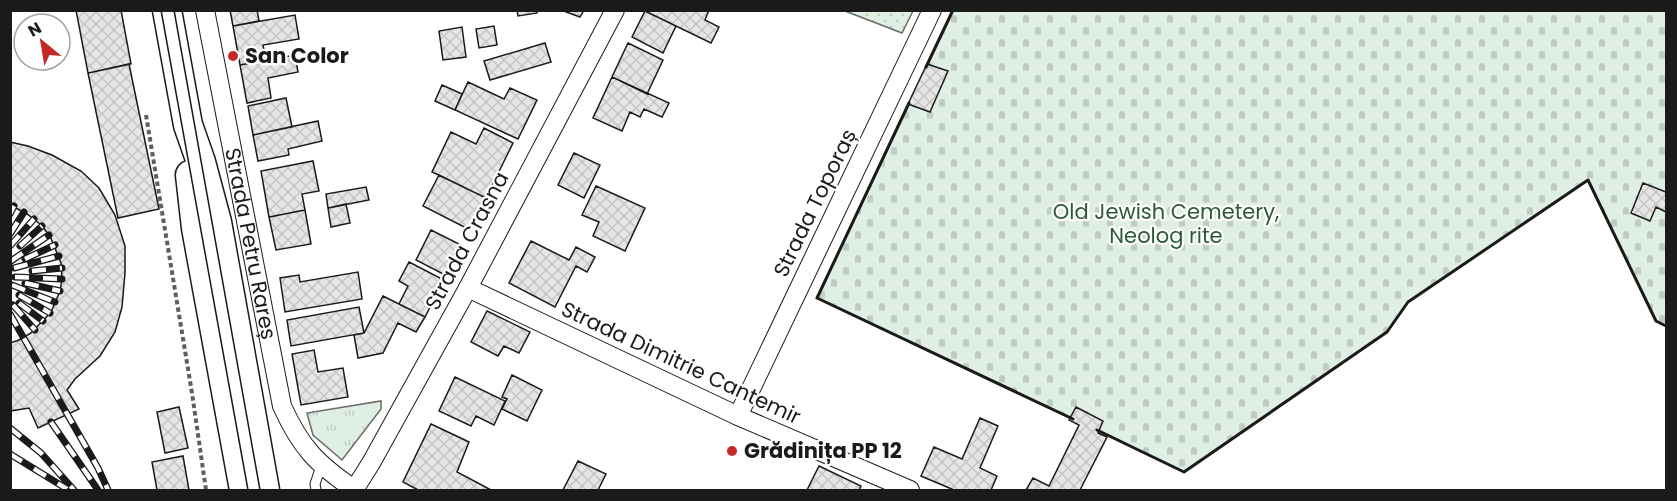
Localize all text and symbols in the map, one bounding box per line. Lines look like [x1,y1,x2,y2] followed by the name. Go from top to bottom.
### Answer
[12,12,72,72] north arrow
[24,16,46,42] text: N
[245,41,349,70] place label: San Color
[226,49,240,63] marker: San Color
[766,124,863,282] street label: Strada Toporaș
[218,145,284,342] street label: Strada Petru Rareș
[418,166,515,315] street label: Strada Crasna
[1053,197,1279,250] park label: Old Jewish Cemetery, Neolog rite
[557,294,806,431] street label: Strada Dimitrie Cantemir
[744,436,902,465] place label: Grădinița PP 12
[725,444,739,458] marker: Grădinița PP 12

